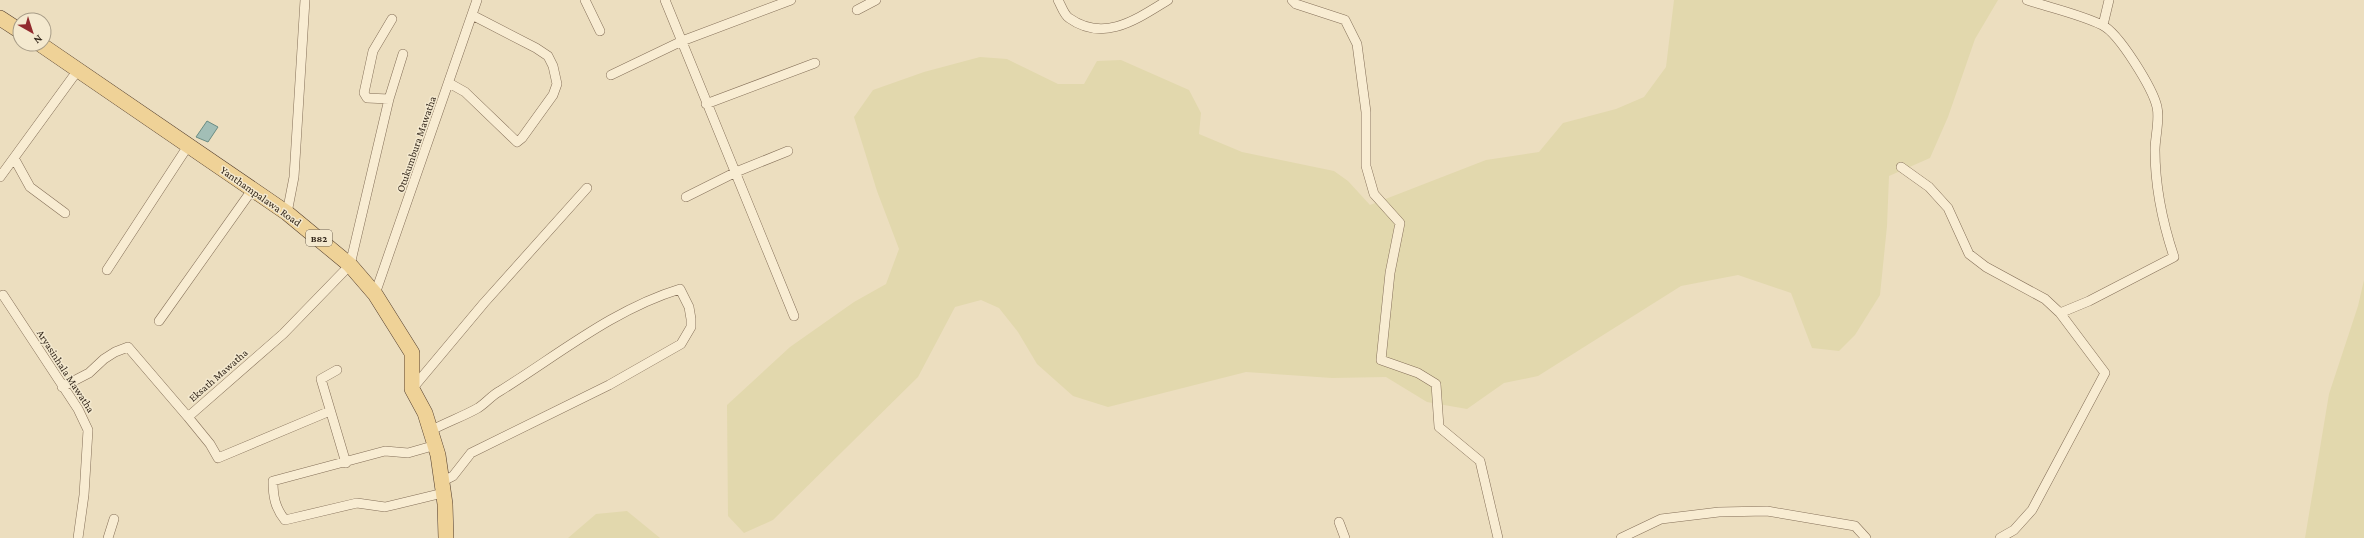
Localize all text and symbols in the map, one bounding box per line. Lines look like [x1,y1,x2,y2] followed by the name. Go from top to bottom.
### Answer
[12,12,52,52] north arrow
[31,33,45,47] text: N
[394,94,438,194] street label: Otukumbura Mawatha
[218,164,304,229] street label: Yanthampalawa Road
[306,230,332,246] road number: B82
[34,327,97,415] street label: Aryasinhala Mawatha
[186,346,250,404] street label: Eksath Mawatha

